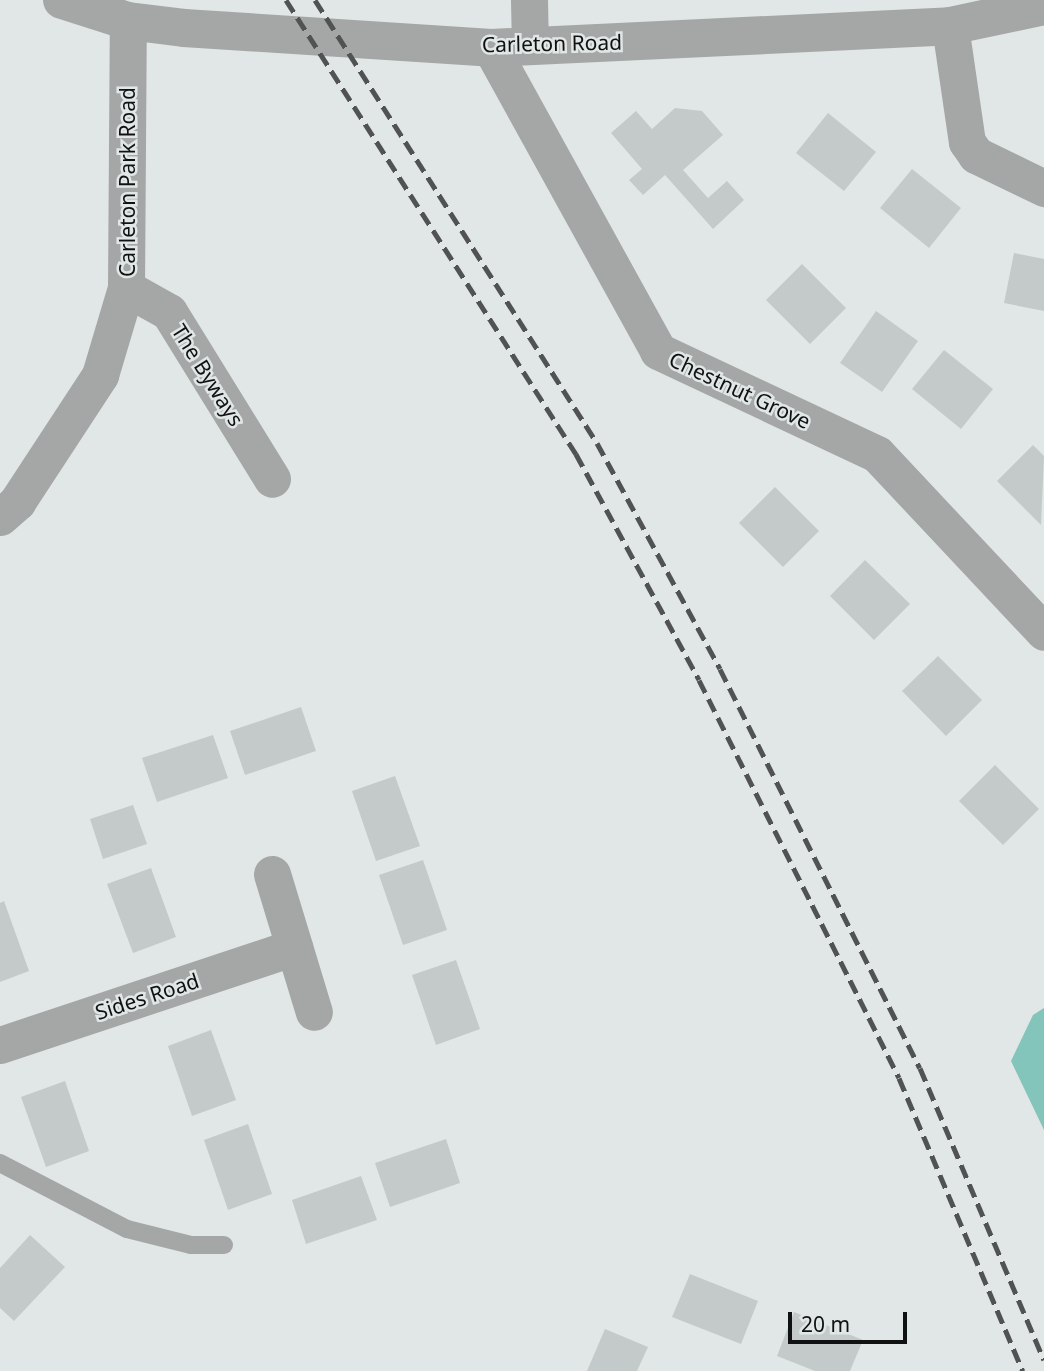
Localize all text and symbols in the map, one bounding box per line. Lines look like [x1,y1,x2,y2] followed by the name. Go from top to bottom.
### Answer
[482,29,622,57] street label: Carleton Road
[114,87,140,277] street label: Carleton Park Road
[167,319,249,431] street label: The Byways
[665,346,815,434] street label: Chestnut Grove
[92,967,202,1025] street label: Sides Road
[792,1298,911,1342] scale bar
[801,1310,850,1338] text: 20 m

